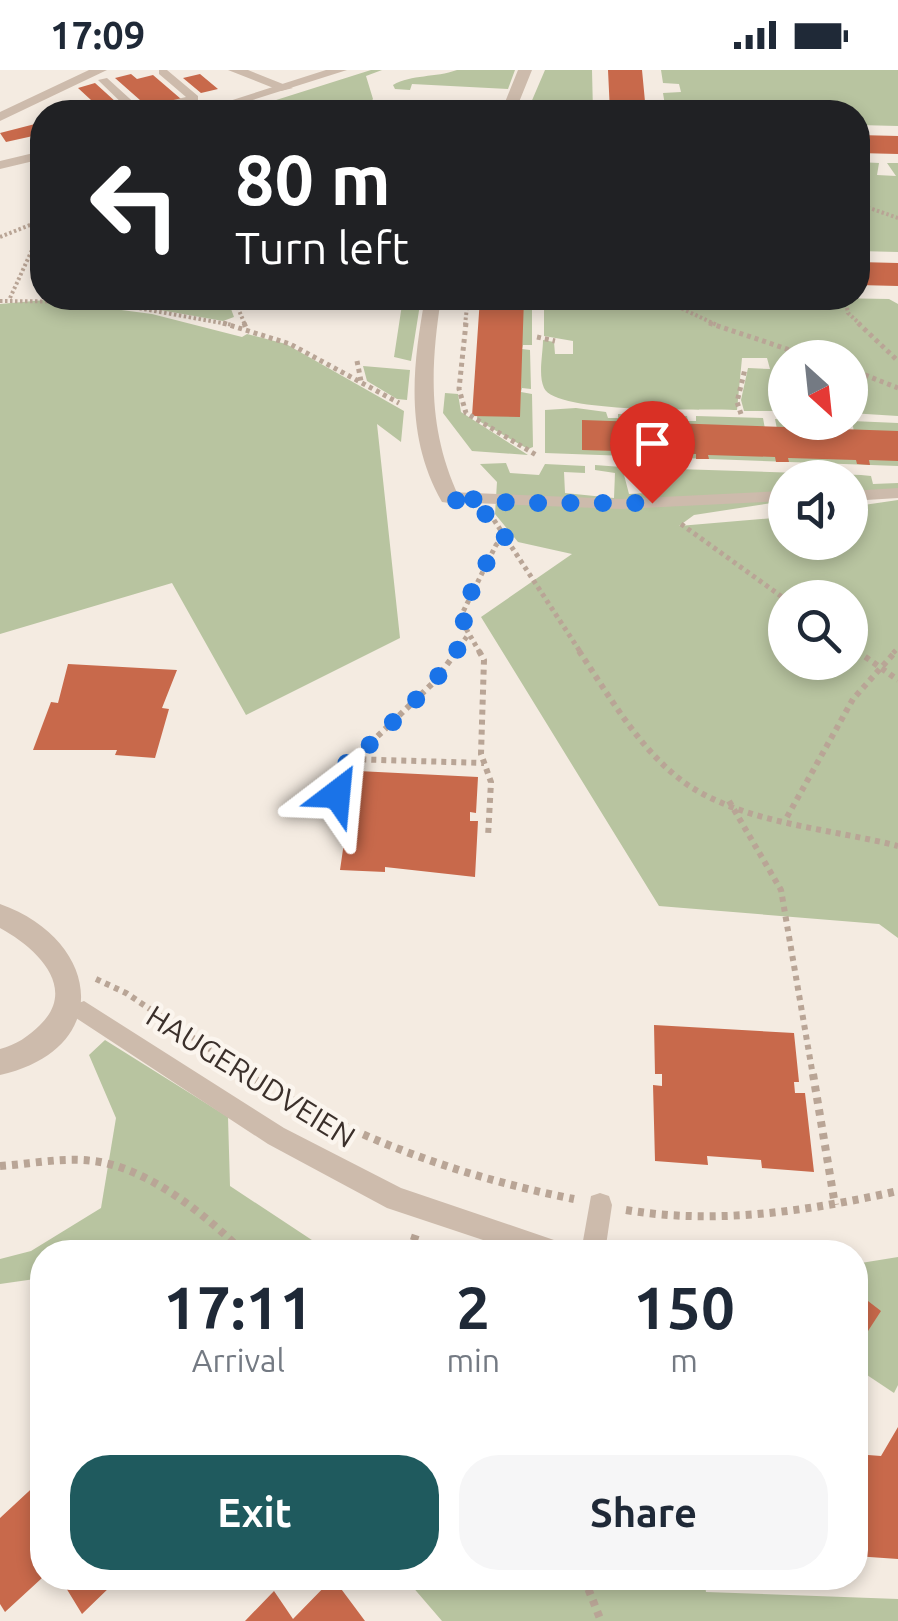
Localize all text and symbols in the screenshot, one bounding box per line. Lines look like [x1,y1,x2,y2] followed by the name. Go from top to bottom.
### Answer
[50,14,145,56] text: 17:09
[70,140,200,270] icon: left
[235,140,391,218] text: 80 m
[235,222,409,273] text: Turn left
[768,340,868,440] north arrow
[768,340,868,680] map controls
[610,401,695,504] pin
[625,416,680,471] icon: arrive
[768,460,868,560] button: sound
[768,580,868,680] button: search
[285,742,389,846] position arrow
[140,998,362,1154] street label: HAUGERUDVEIEN
[163,1273,313,1340] text: 17:11
[456,1273,490,1340] text: 2
[633,1273,735,1340] text: 150
[192,1342,285,1378] text: Arrival
[446,1342,500,1378] text: min
[670,1342,698,1378] text: m
[70,1455,439,1570] button: Exit
[459,1455,828,1570] button: Share

